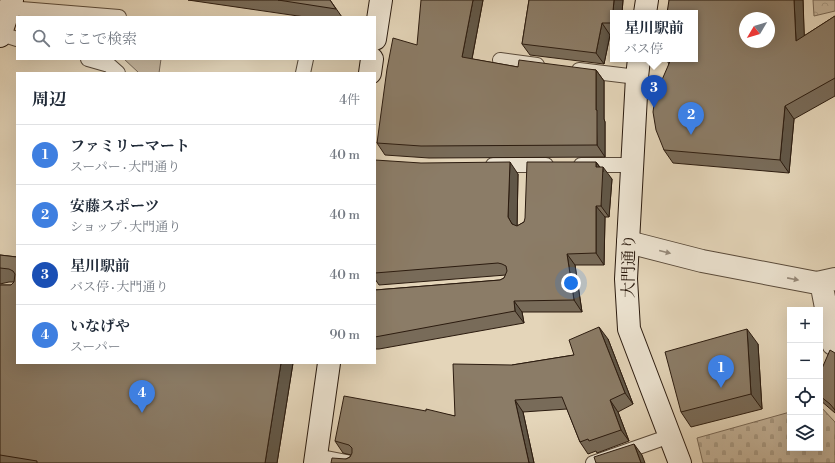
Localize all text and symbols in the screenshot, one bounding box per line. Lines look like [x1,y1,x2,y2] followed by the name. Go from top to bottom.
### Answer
[610,10,698,62] popup
[739,12,775,48] north arrow
[16,16,376,60] search box
[624,19,684,38] text: 星川駅前
[30,27,52,49] icon: search
[62,30,137,49] text: ここで検索
[624,41,663,57] text: バス停
[641,75,667,108] pin: 3
[32,89,66,111] text: 周辺
[339,92,360,108] text: 4件
[678,102,704,135] pin: 2
[70,137,190,156] text: ファミリーマート
[42,147,48,163] text: 1
[330,147,360,163] text: 40 m
[70,159,180,175] text: スーパー · 大門通り
[70,197,159,216] text: 安藤スポーツ
[41,207,49,223] text: 2
[330,207,360,223] text: 40 m
[70,219,181,235] text: ショップ · 大門通り
[618,234,640,298] street label: 大門通り
[660,249,672,255] one-way arrow
[70,257,130,276] text: 星川駅前
[41,267,49,283] text: 3
[330,267,360,283] text: 40 m
[561,273,581,293] your location
[787,276,799,282] one-way arrow
[70,279,169,295] text: バス停 · 大門通り
[787,307,823,451] map controls
[787,307,823,343] button: +
[70,317,130,336] text: いなげや
[41,327,49,343] text: 4
[329,327,360,343] text: 90 m
[70,339,121,355] text: スーパー
[787,343,823,379] button: −
[708,355,734,388] pin: 1
[787,379,823,415] button: locate
[129,380,155,413] pin: 4
[787,415,823,451] button: layers

